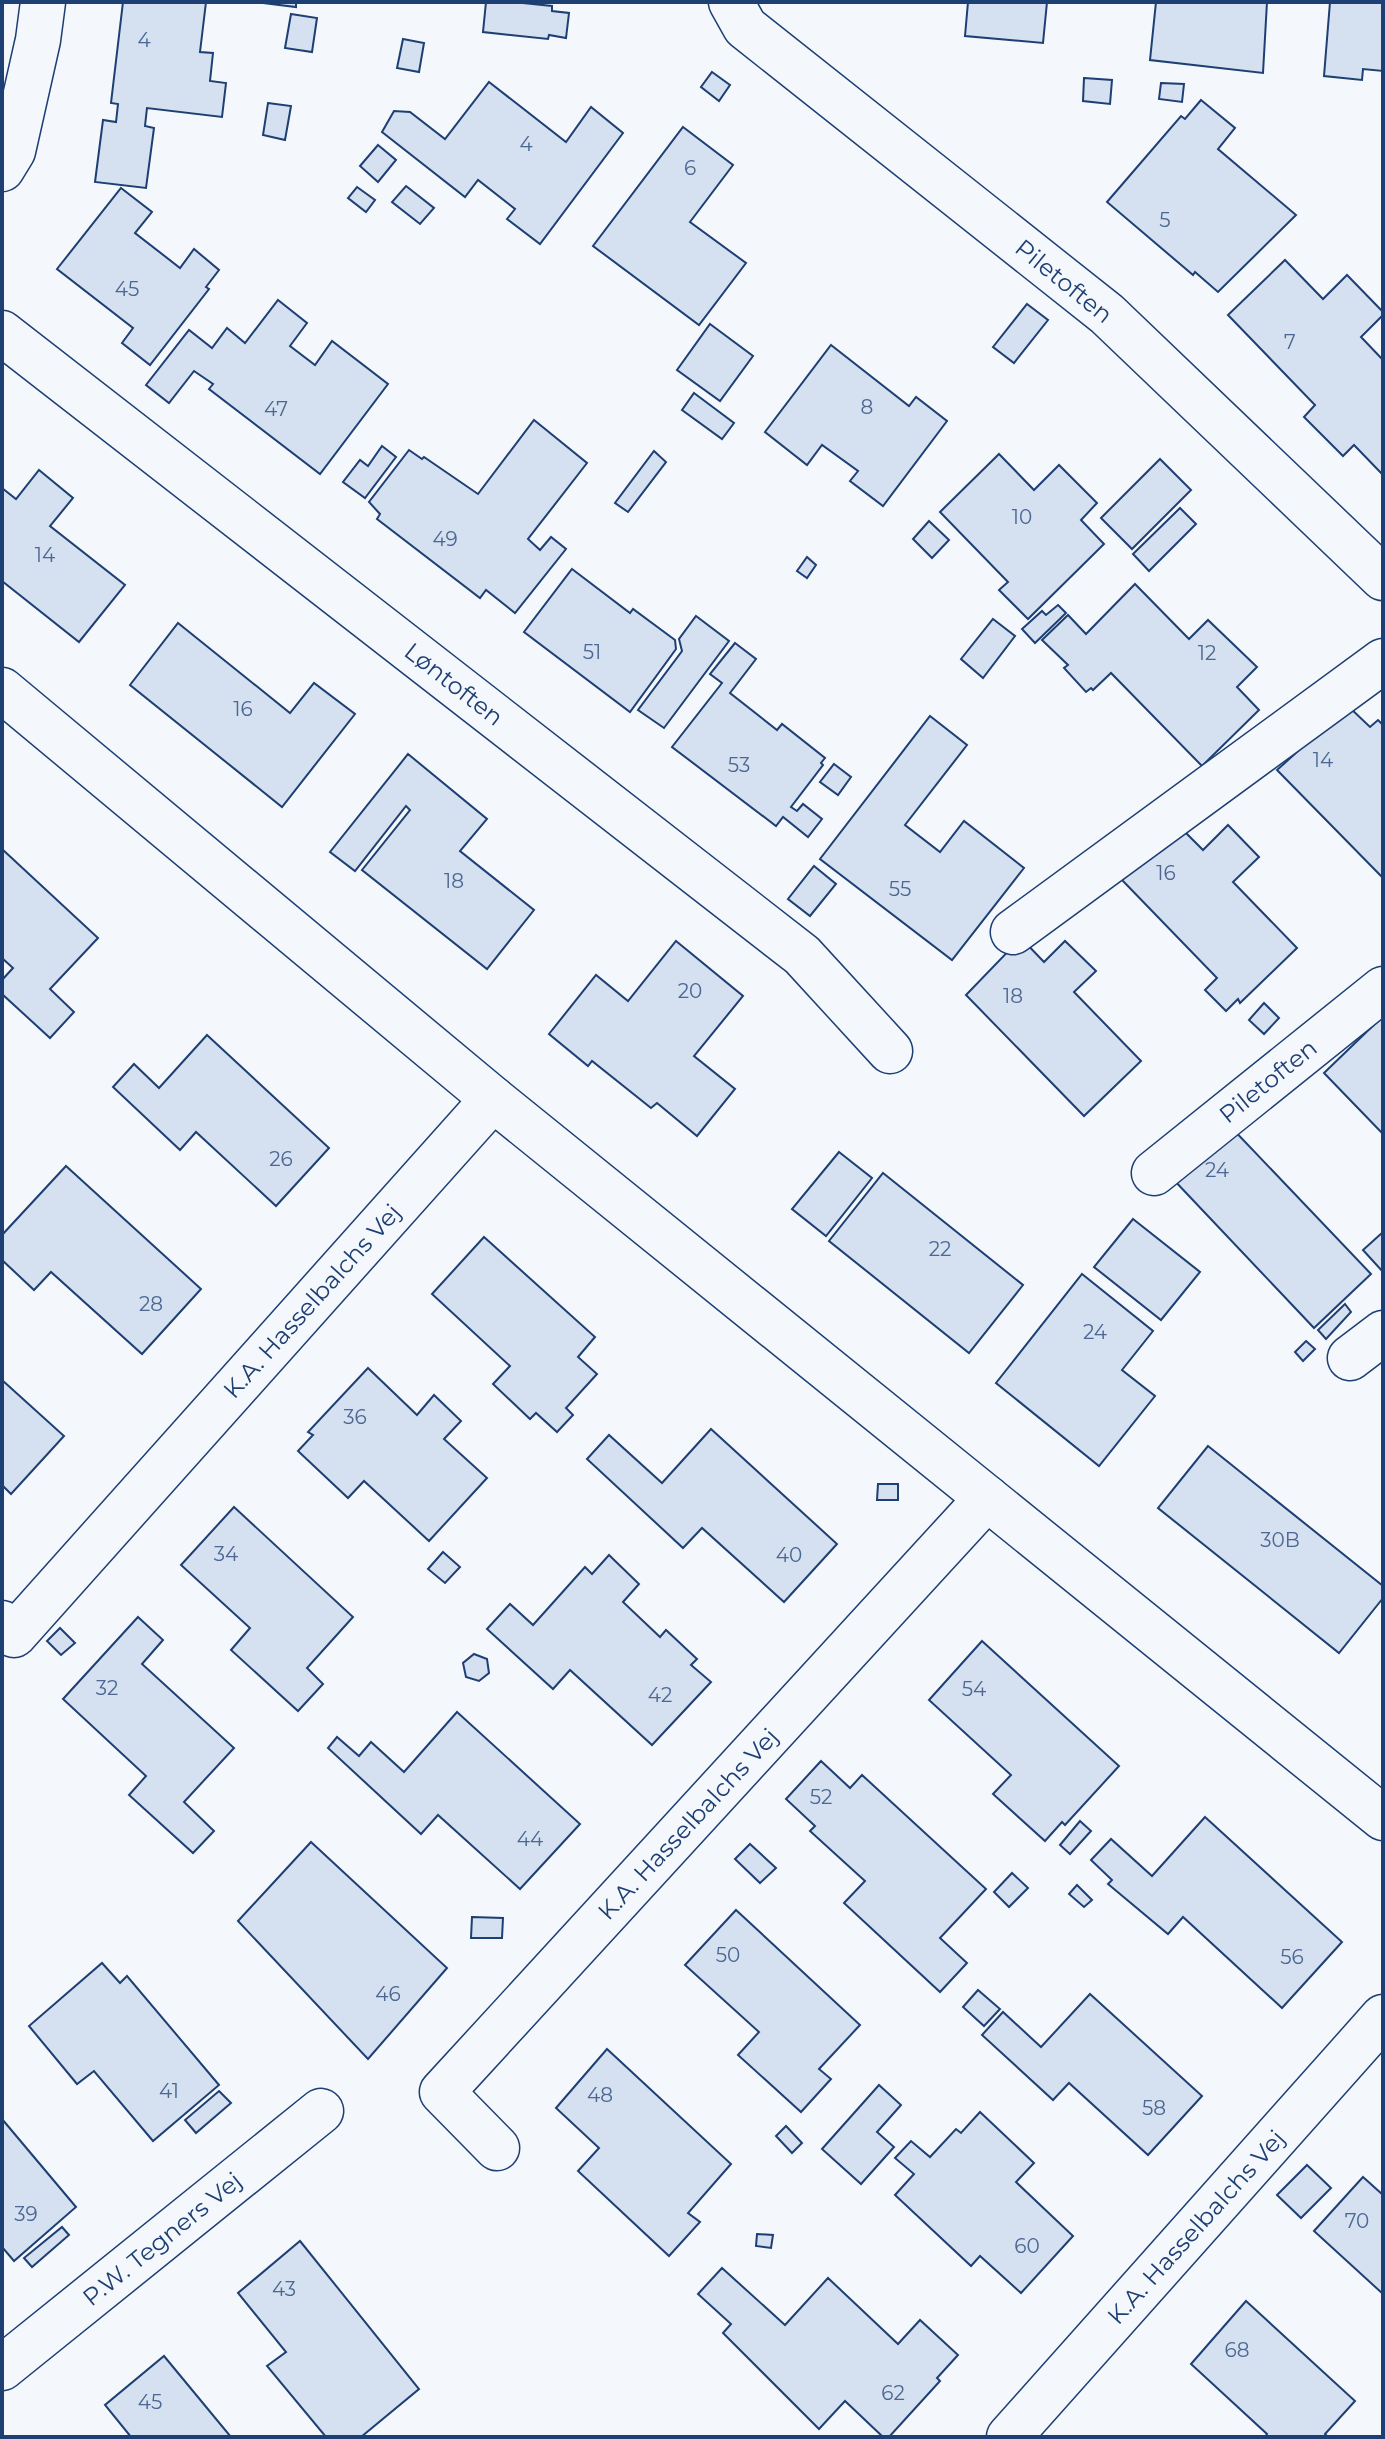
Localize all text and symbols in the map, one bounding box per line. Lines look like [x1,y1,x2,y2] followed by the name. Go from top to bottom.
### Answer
[137,28,151,52] house number: 4
[519,132,533,156] house number: 4
[684,156,696,180] house number: 6
[1159,208,1171,232] house number: 5
[1009,233,1119,329] street label: Piletoften
[115,277,139,301] house number: 45
[1284,330,1296,354] house number: 7
[861,395,873,419] house number: 8
[264,397,288,421] house number: 47
[1012,505,1032,529] house number: 10
[432,527,458,551] house number: 49
[35,543,55,567] house number: 14
[399,636,509,732] street label: Løntoften
[583,640,601,664] house number: 51
[1198,641,1216,665] house number: 12
[233,697,253,721] house number: 16
[1313,748,1333,772] house number: 14
[728,753,750,777] house number: 53
[1156,861,1176,885] house number: 16
[444,869,464,893] house number: 18
[889,877,911,901] house number: 55
[678,979,702,1003] house number: 20
[1003,984,1023,1008] house number: 18
[1213,1033,1323,1129] street label: Piletoften
[269,1147,293,1171] house number: 26
[1205,1158,1229,1182] house number: 24
[217,1198,407,1404] street label: K.A. Hasselbalchs Vej
[929,1237,951,1261] house number: 22
[139,1292,163,1316] house number: 28
[1083,1320,1107,1344] house number: 24
[343,1405,367,1429] house number: 36
[1260,1528,1300,1552] house number: 30B
[214,1542,238,1566] house number: 34
[776,1543,802,1567] house number: 40
[96,1676,118,1700] house number: 32
[962,1677,986,1701] house number: 54
[648,1683,672,1707] house number: 42
[592,1722,784,1926] street label: K.A. Hasselbalchs Vej
[810,1785,832,1809] house number: 52
[517,1827,543,1851] house number: 44
[716,1943,740,1967] house number: 50
[1280,1945,1304,1969] house number: 56
[375,1982,401,2006] house number: 46
[159,2079,179,2103] house number: 41
[587,2083,613,2107] house number: 48
[1142,2096,1166,2120] house number: 58
[1101,2124,1291,2330] street label: K.A. Hasselbalchs Vej
[77,2166,247,2312] street label: P.W. Tegners Vej
[14,2202,38,2226] house number: 39
[1345,2209,1369,2233] house number: 70
[1014,2234,1040,2258] house number: 60
[272,2277,296,2301] house number: 43
[1225,2338,1249,2362] house number: 68
[881,2381,905,2405] house number: 62
[138,2390,162,2414] house number: 45

